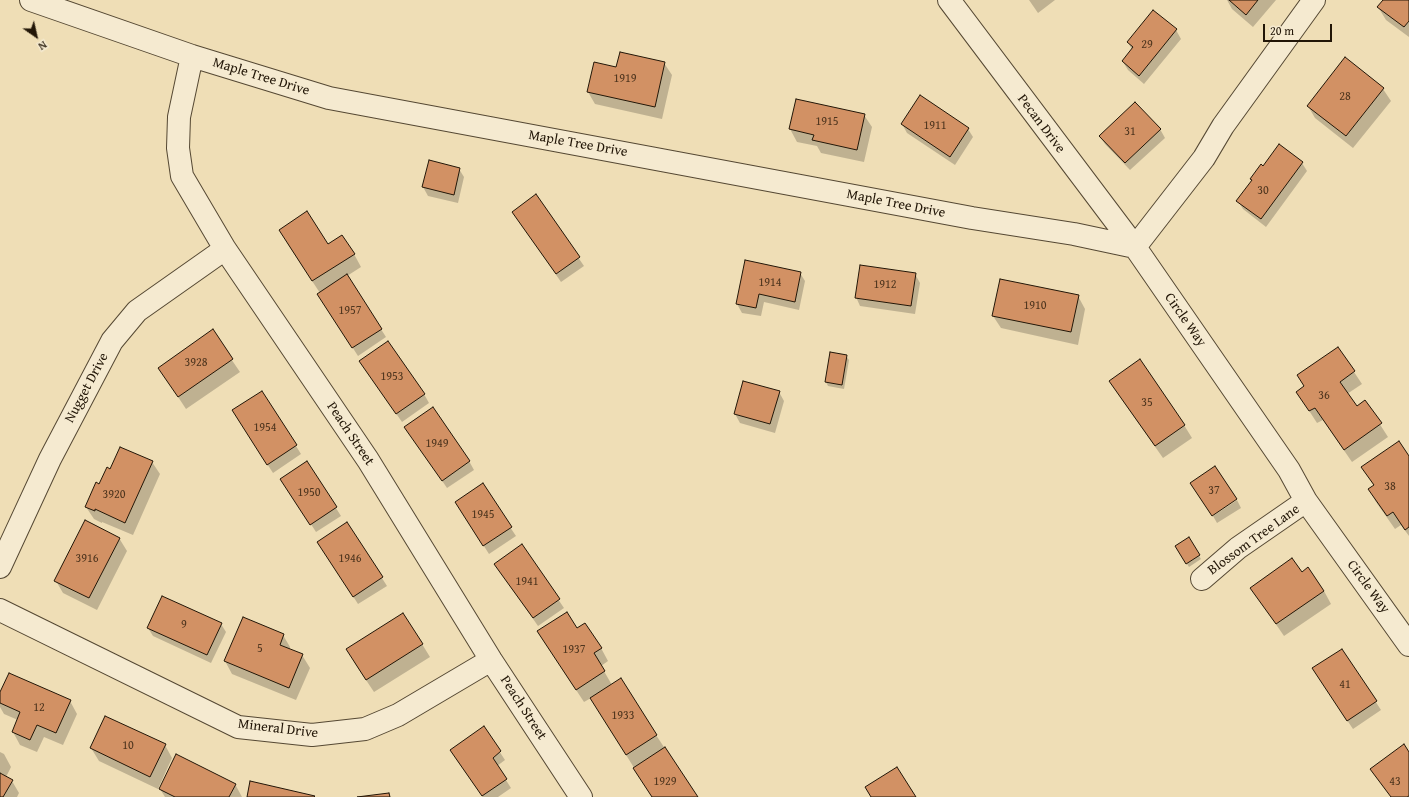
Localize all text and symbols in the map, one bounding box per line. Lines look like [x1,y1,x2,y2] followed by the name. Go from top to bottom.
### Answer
[16,16,56,56] north arrow
[1265,16,1334,42] scale bar
[1270,22,1294,39] text: 20 m
[35,37,50,55] text: N
[1141,38,1153,52] house number: 29
[211,54,311,100] street label: Maple Tree Drive
[613,72,637,86] house number: 1919
[1339,90,1351,104] house number: 28
[1013,91,1069,157] street label: Pecan Drive
[815,115,839,129] house number: 1915
[923,119,947,133] house number: 1911
[1124,125,1136,139] house number: 31
[527,127,629,161] street label: Maple Tree Drive
[1257,184,1269,198] house number: 30
[845,186,947,222] street label: Maple Tree Drive
[758,276,782,290] house number: 1914
[873,278,897,292] house number: 1912
[1160,290,1210,350] street label: Circle Way
[1023,299,1047,313] house number: 1910
[338,304,362,318] house number: 1957
[62,350,112,426] street label: Nugget Drive
[184,356,208,370] house number: 3928
[380,370,404,384] house number: 1953
[1318,389,1330,403] house number: 36
[1141,396,1153,410] house number: 35
[323,399,377,469] street label: Peach Street
[253,421,277,435] house number: 1954
[425,437,449,451] house number: 1949
[1384,480,1396,494] house number: 38
[1208,484,1220,498] house number: 37
[297,486,321,500] house number: 1950
[102,488,126,502] house number: 3920
[1205,501,1303,579] street label: Blossom Tree Lane
[471,508,495,522] house number: 1945
[75,552,99,566] house number: 3916
[338,552,362,566] house number: 1946
[1343,557,1393,617] street label: Circle Way
[515,575,539,589] house number: 1941
[181,618,187,632] house number: 9
[257,642,263,656] house number: 5
[562,643,586,657] house number: 1937
[496,673,550,743] street label: Peach Street
[1339,678,1351,692] house number: 41
[33,701,45,715] house number: 12
[611,709,635,723] house number: 1933
[237,716,319,742] street label: Mineral Drive
[122,739,134,753] house number: 10
[653,775,677,789] house number: 1929
[1389,775,1401,789] house number: 43

